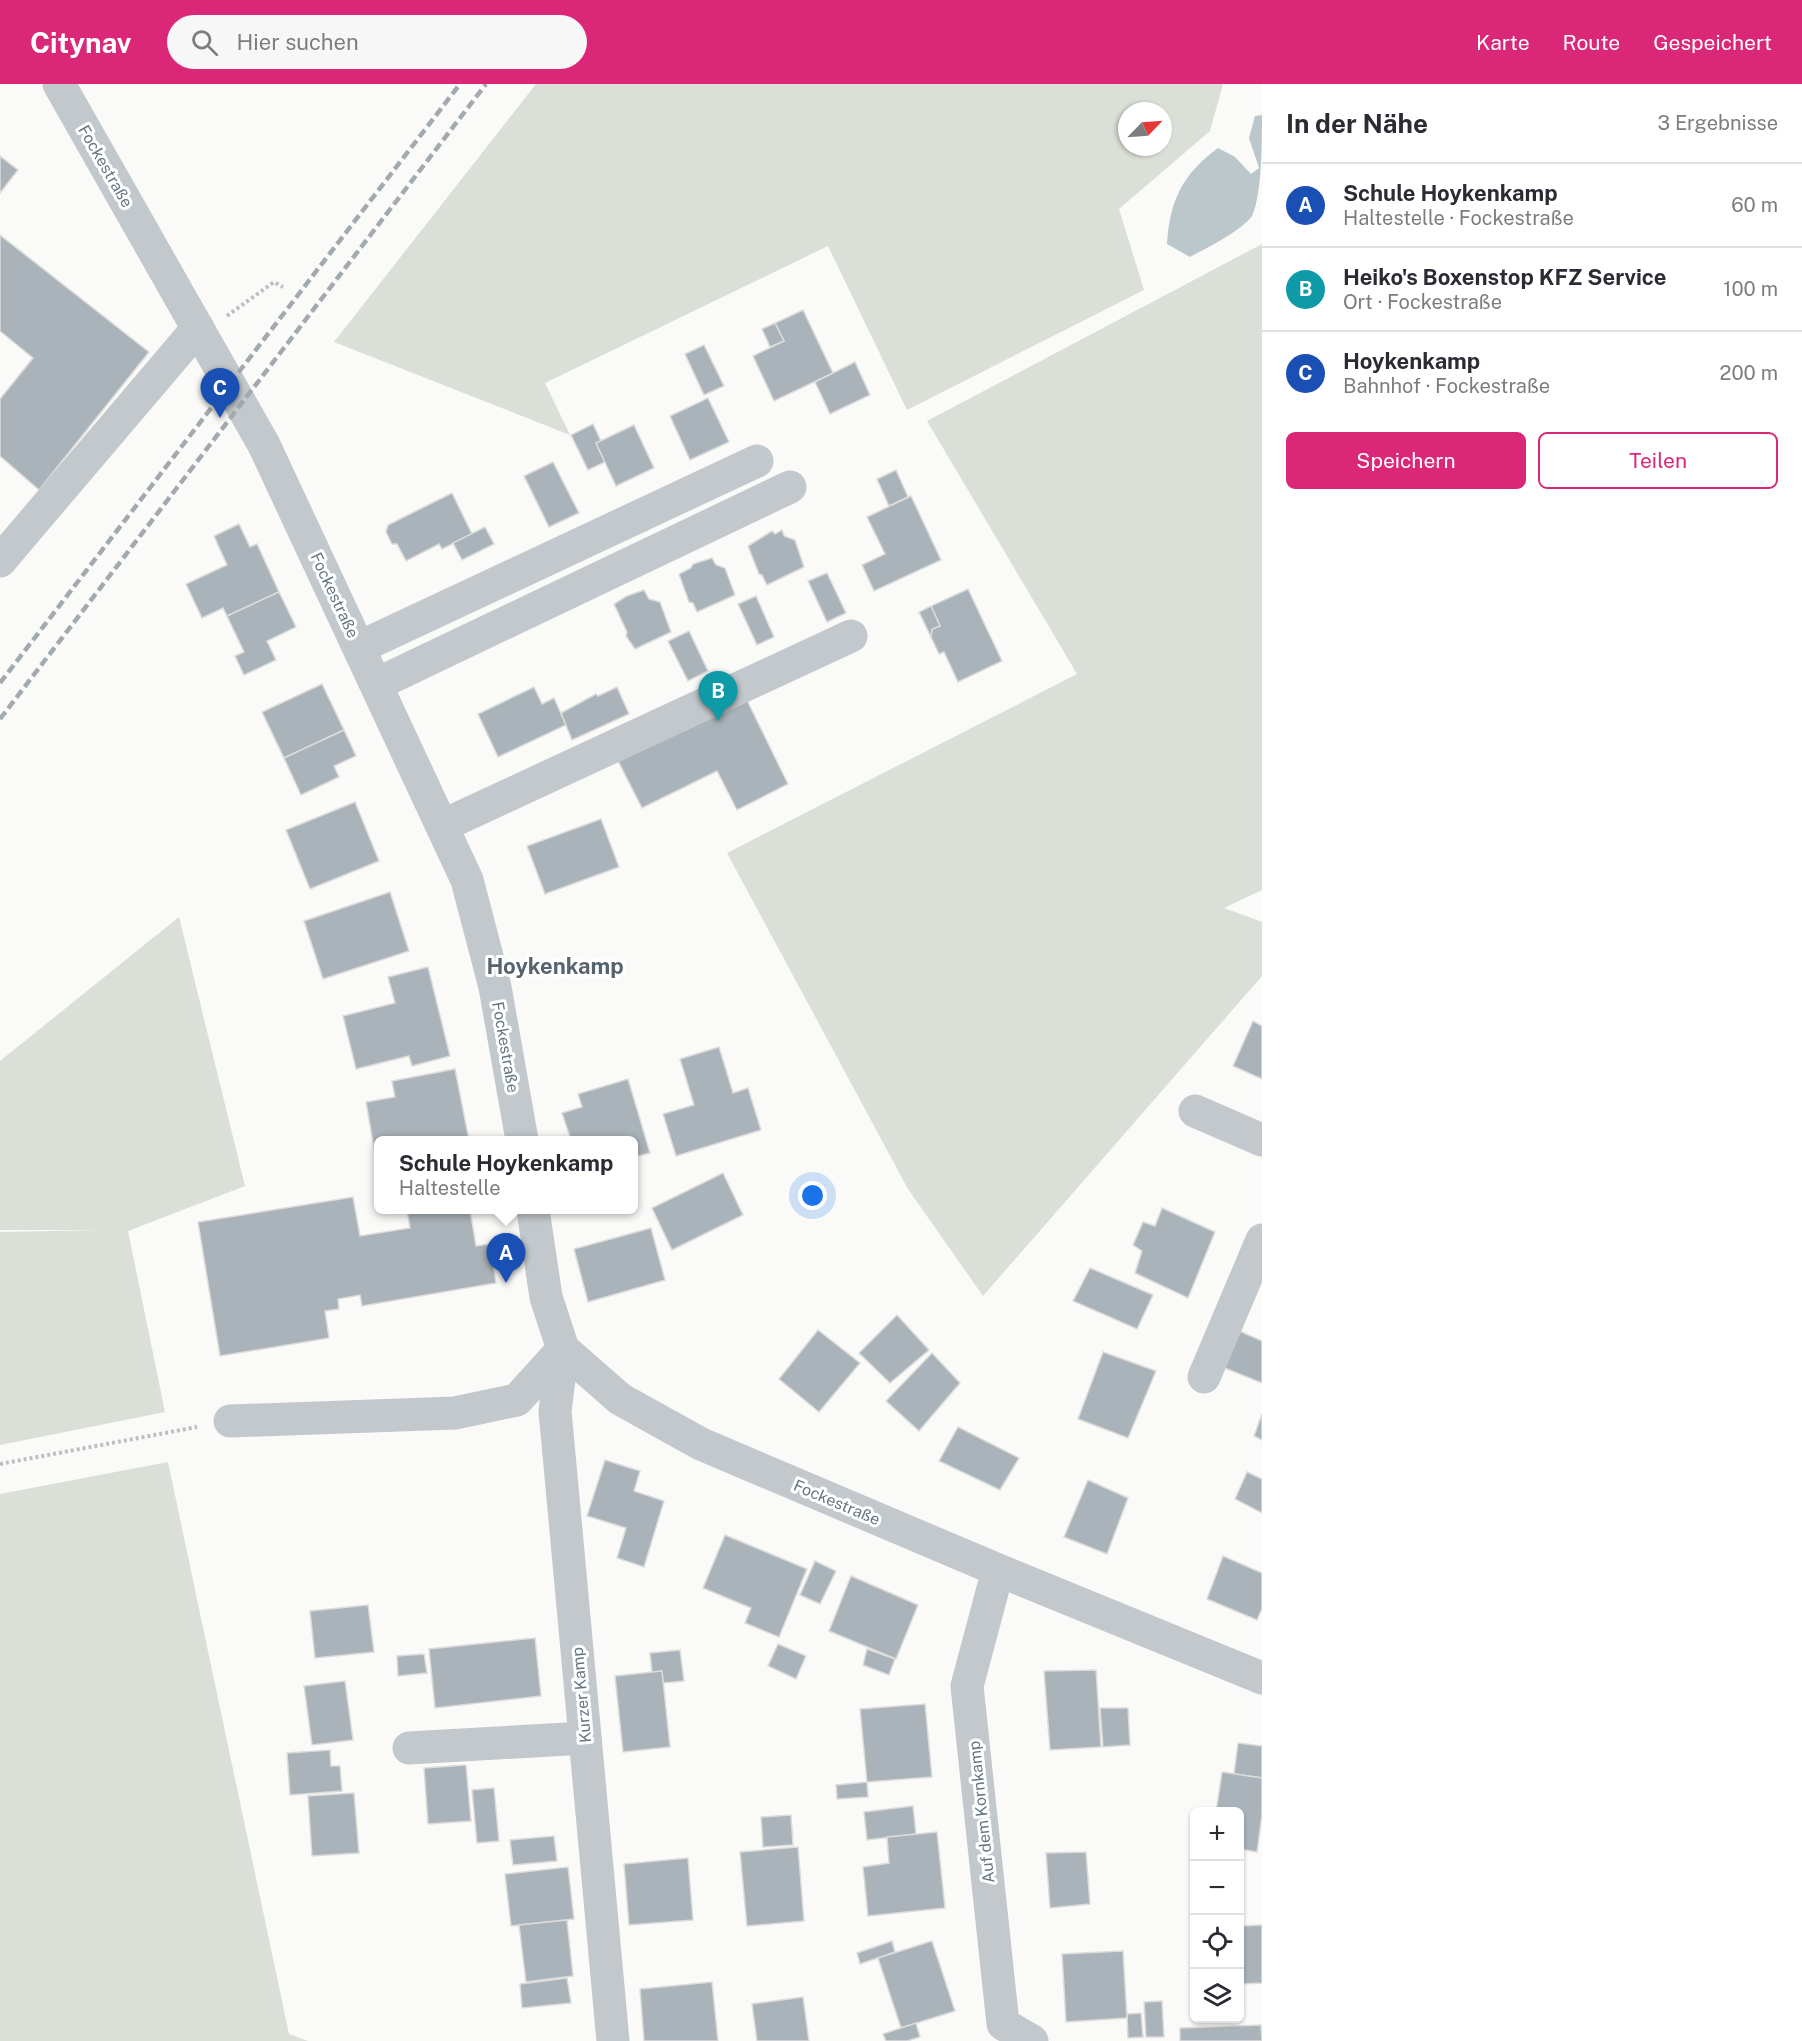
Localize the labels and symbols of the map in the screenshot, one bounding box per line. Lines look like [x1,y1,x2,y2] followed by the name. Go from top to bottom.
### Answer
[1118,102,1172,156] north arrow
[74,122,137,211] street label: Fockestraße
[200,368,240,418] pin: C
[307,550,363,641] street label: Fockestraße
[698,672,738,721] pin: B
[486,953,624,979] district label: Hoykenkamp
[488,1000,523,1094] street label: Fockestraße
[798,1181,827,1210] your location
[486,1234,526,1283] pin: A
[791,1476,883,1529] street label: Fockestraße
[568,1646,595,1744] street label: Kurzer Kamp
[965,1740,998,1884] street label: Auf dem Kornkamp

